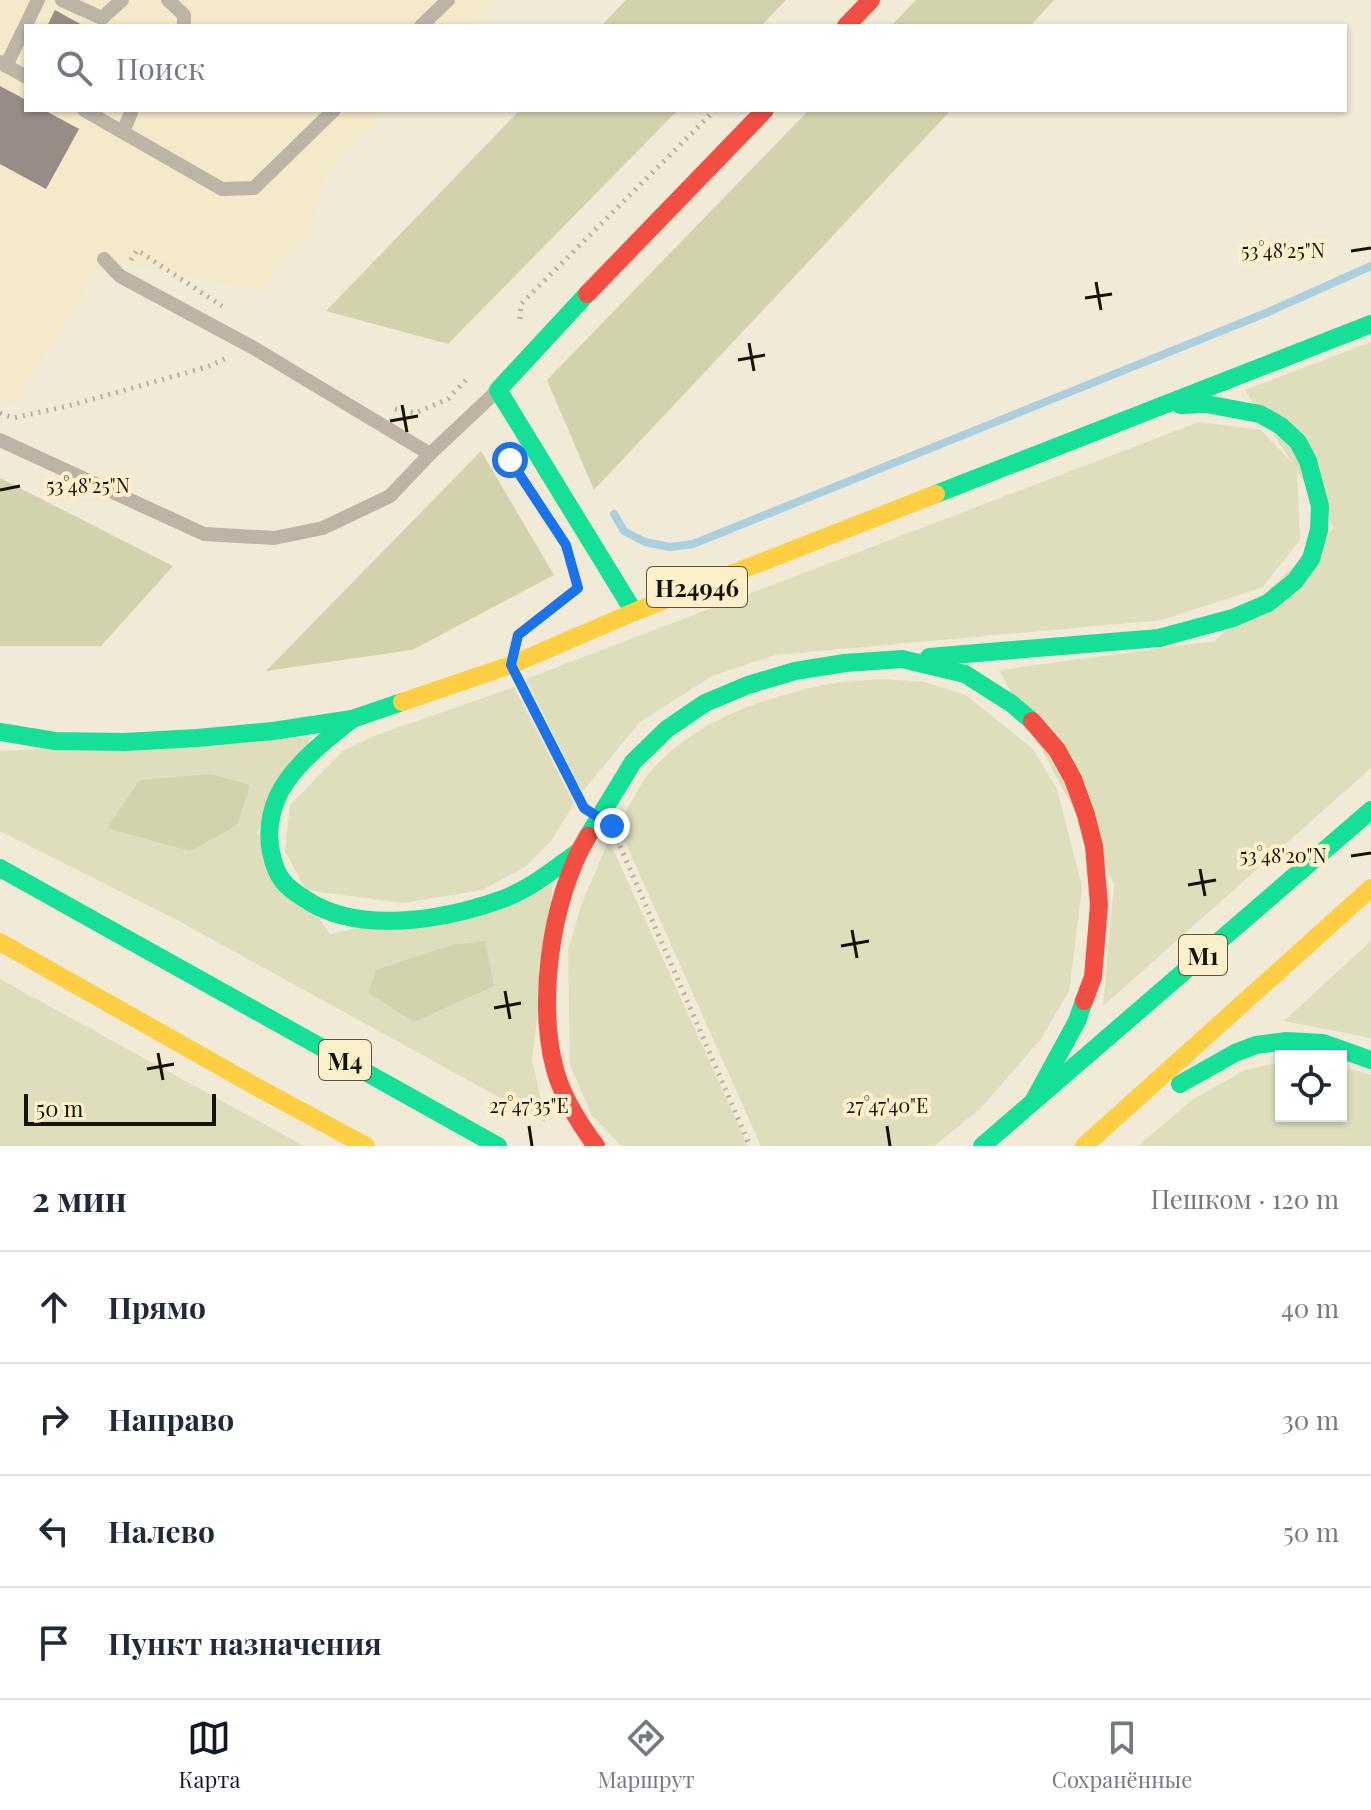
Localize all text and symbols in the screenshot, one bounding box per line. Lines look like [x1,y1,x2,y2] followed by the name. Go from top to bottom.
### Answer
[24,24,1347,112] search box
[52,46,96,90] icon: search
[116,48,205,88] text: Поиск
[1241,236,1325,263] text: 53°48'25"N
[492,442,528,478] route start
[46,471,130,498] text: 53°48'25"N
[647,567,747,607] road number: Н24946
[594,808,630,844] route end
[1239,841,1327,868] text: 53°48'20"N
[1179,935,1227,975] road number: М1
[319,1040,371,1080] road number: М4
[1275,1050,1347,1122] map controls
[1275,1050,1347,1122] button: locate
[24,1090,216,1126] scale bar
[489,1091,569,1118] text: 27°47'35"E
[846,1091,928,1118] text: 27°47'40"E
[36,1093,83,1123] text: 50 m
[32,1175,127,1221] text: 2 мин
[1150,1181,1339,1216] text: Пешком · 120 m
[32,1285,76,1329] icon: ahead
[108,1287,206,1327] text: Прямо
[1281,1290,1339,1325] text: 40 m
[32,1397,76,1441] icon: right
[108,1399,234,1439] text: Направо
[1282,1402,1339,1437] text: 30 m
[32,1509,76,1553] icon: left
[108,1511,215,1551] text: Налево
[1283,1514,1339,1549] text: 50 m
[32,1621,76,1665] icon: arrive
[108,1623,382,1663] text: Пункт назначения
[179,1716,240,1794] tab: Карта
[598,1716,695,1794] tab: Маршрут
[1052,1716,1192,1794] tab: Сохранённые

